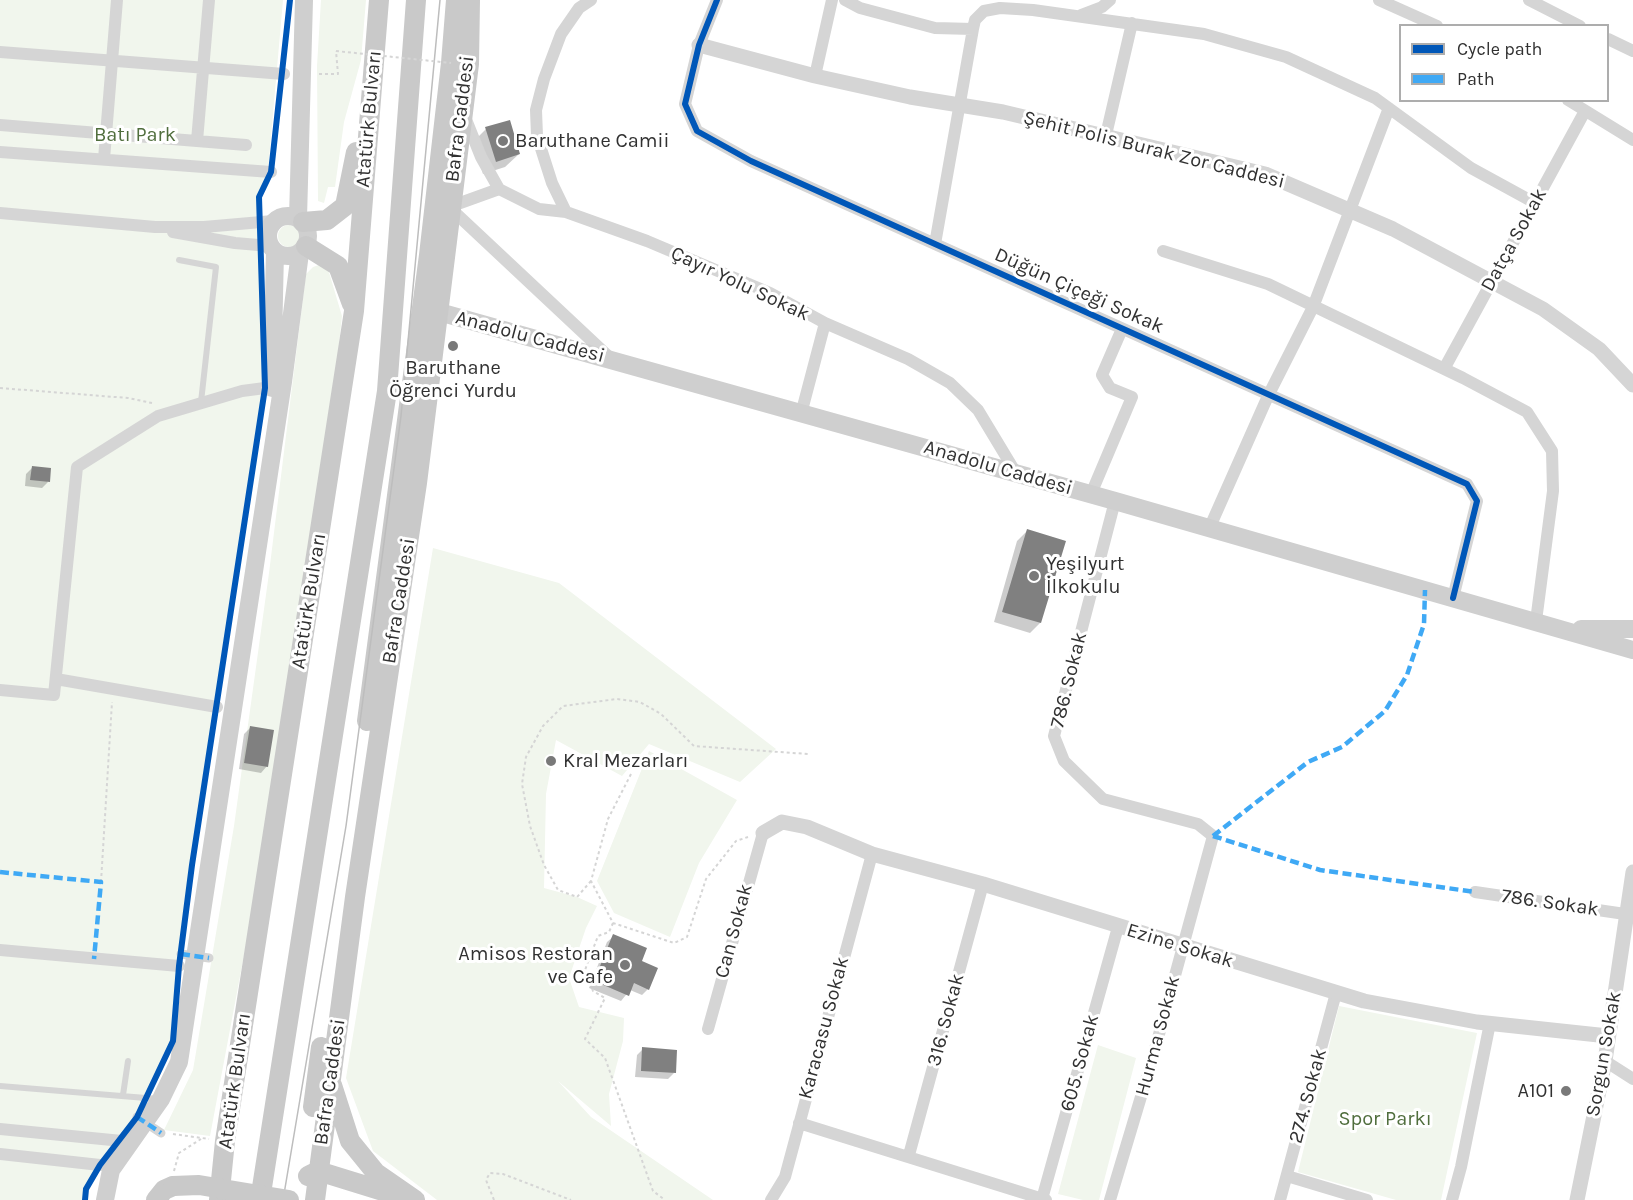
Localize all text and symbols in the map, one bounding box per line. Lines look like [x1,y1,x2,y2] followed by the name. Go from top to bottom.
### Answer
[1399,24,1609,102] legend
[1457,38,1542,60] text: Cycle path
[351,50,387,188] street label: Atatürk Bulvarı
[440,55,480,183] street label: Bafra Caddesi
[1457,68,1495,90] text: Path
[1021,106,1287,194] street label: Şehit Polis Burak Zor Caddesi
[94,123,176,147] park label: Batı Park
[515,129,669,153] place label: Baruthane Camii
[496,134,510,148] marker: Baruthane Camii
[1476,184,1552,296] street label: Datça Sokak
[667,241,813,327] street label: Çayır Yolu Sokak
[991,243,1167,339] street label: Düğün Çiçeği Sokak
[453,306,607,368] street label: Anadolu Caddesi
[446,339,460,353] marker: Baruthane Öğrenci Yurdu
[389,356,517,403] place label: Baruthane Öğrenci Yurdu
[921,435,1075,501] street label: Anadolu Caddesi
[286,531,332,671] street label: Atatürk Bulvarı
[377,536,421,666] street label: Bafra Caddesi
[1046,552,1124,599] place label: Yeşilyurt İlkokulu
[1027,569,1041,583] marker: Yeşilyurt İlkokulu
[1045,630,1093,730] street label: 786. Sokak
[563,749,688,773] place label: Kral Mezarları
[544,754,558,768] marker: Kral Mezarları
[710,881,758,981] street label: Can Sokak
[1500,884,1600,922] street label: 786. Sokak
[1124,918,1236,974] street label: Ezine Sokak
[458,942,613,989] place label: Amisos Restoran ve Cafe
[793,954,855,1102] street label: Karacasu Sokak
[618,958,632,972] marker: Amisos Restoran ve Cafe
[922,971,970,1069] street label: 316. Sokak
[1130,973,1186,1099] street label: Hurma Sokak
[1581,990,1627,1118] street label: Sorgun Sokak
[214,1011,256,1151] street label: Atatürk Bulvarı
[1056,1012,1104,1114] street label: 605. Sokak
[309,1017,351,1147] street label: Bafra Caddesi
[1284,1046,1332,1146] street label: 274. Sokak
[1517,1079,1554,1103] place label: A101
[1559,1084,1573,1098] marker: A101
[1338,1107,1432,1131] park label: Spor Parkı

